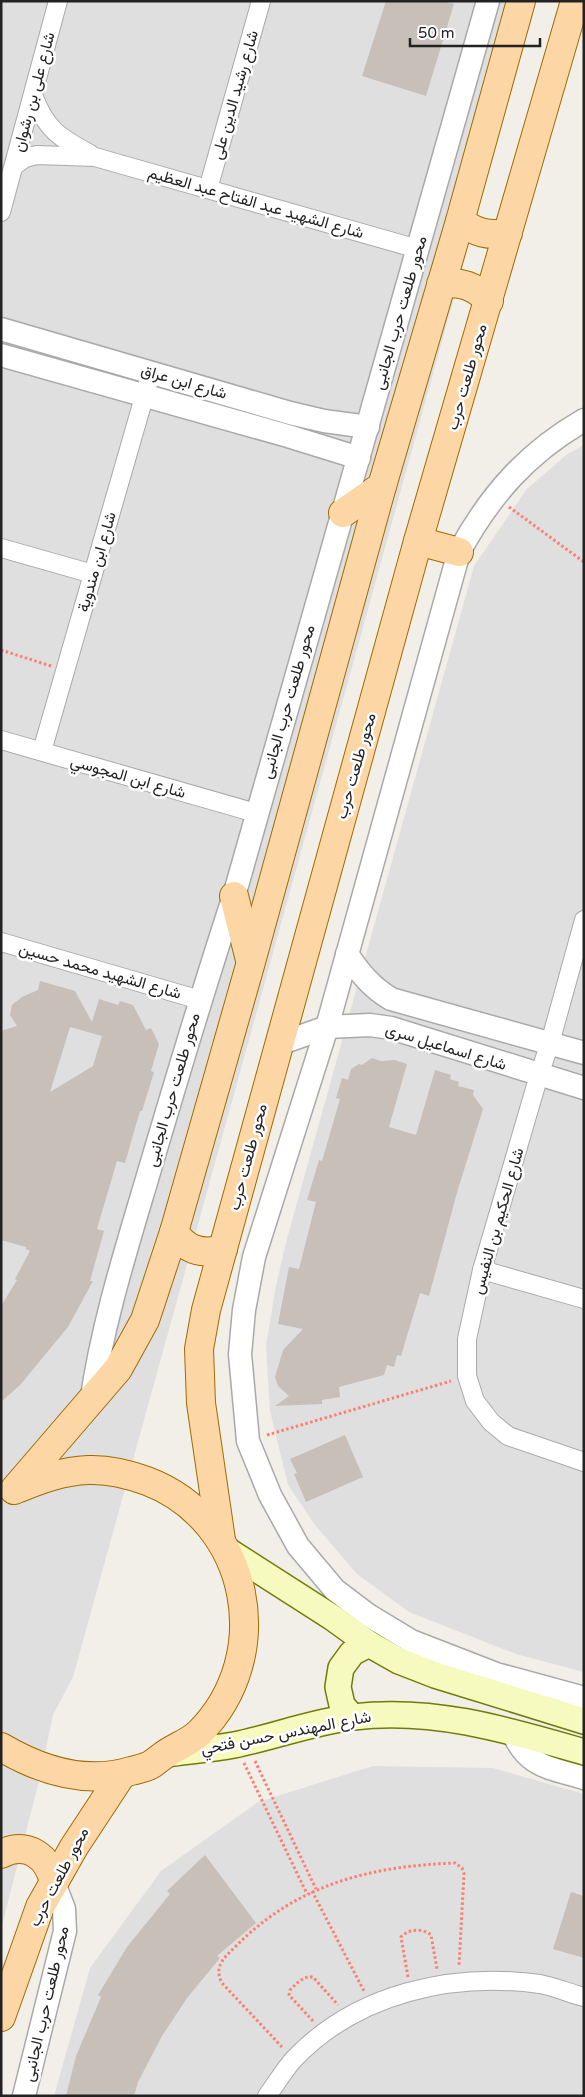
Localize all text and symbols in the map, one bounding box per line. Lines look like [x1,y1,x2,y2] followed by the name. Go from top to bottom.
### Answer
[410,15,540,47] scale bar
[418,24,455,42] text: 50 m
[207,28,264,162] street label: شارع رشيد الدين على
[8,30,61,154] street label: شارع على بن رشوان
[146,163,366,244] street label: شارع الشهيد عبد الفتاح عبد العظيم
[368,234,432,392] street label: محور طلعت حرب الجانبى
[442,322,492,432] street label: محور طلعت حرب
[138,360,229,405] street label: شارع ابن عراق
[73,510,122,615] street label: شارع ابن مندوية
[256,623,320,781] street label: محور طلعت حرب الجانبى
[331,711,381,821] street label: محور طلعت حرب
[67,751,188,806] street label: شارع ابن المجوسي
[16,938,184,1005] street label: شارع الشهيد محمد حسين
[141,1011,205,1169] street label: محور طلعت حرب الجانبى
[383,1019,509,1076] street label: شارع اسماعيل سرى
[224,1102,272,1212] street label: محور طلعت حرب
[468,1145,529,1297] street label: شارع الحكيم بن النفيس
[199,1707,373,1762] street label: شارع المهندس حسن فتحي
[24,1824,94,1930] street label: محور طلعت حرب
[18,1924,74,2084] street label: محور طلعت حرب الجانبى

